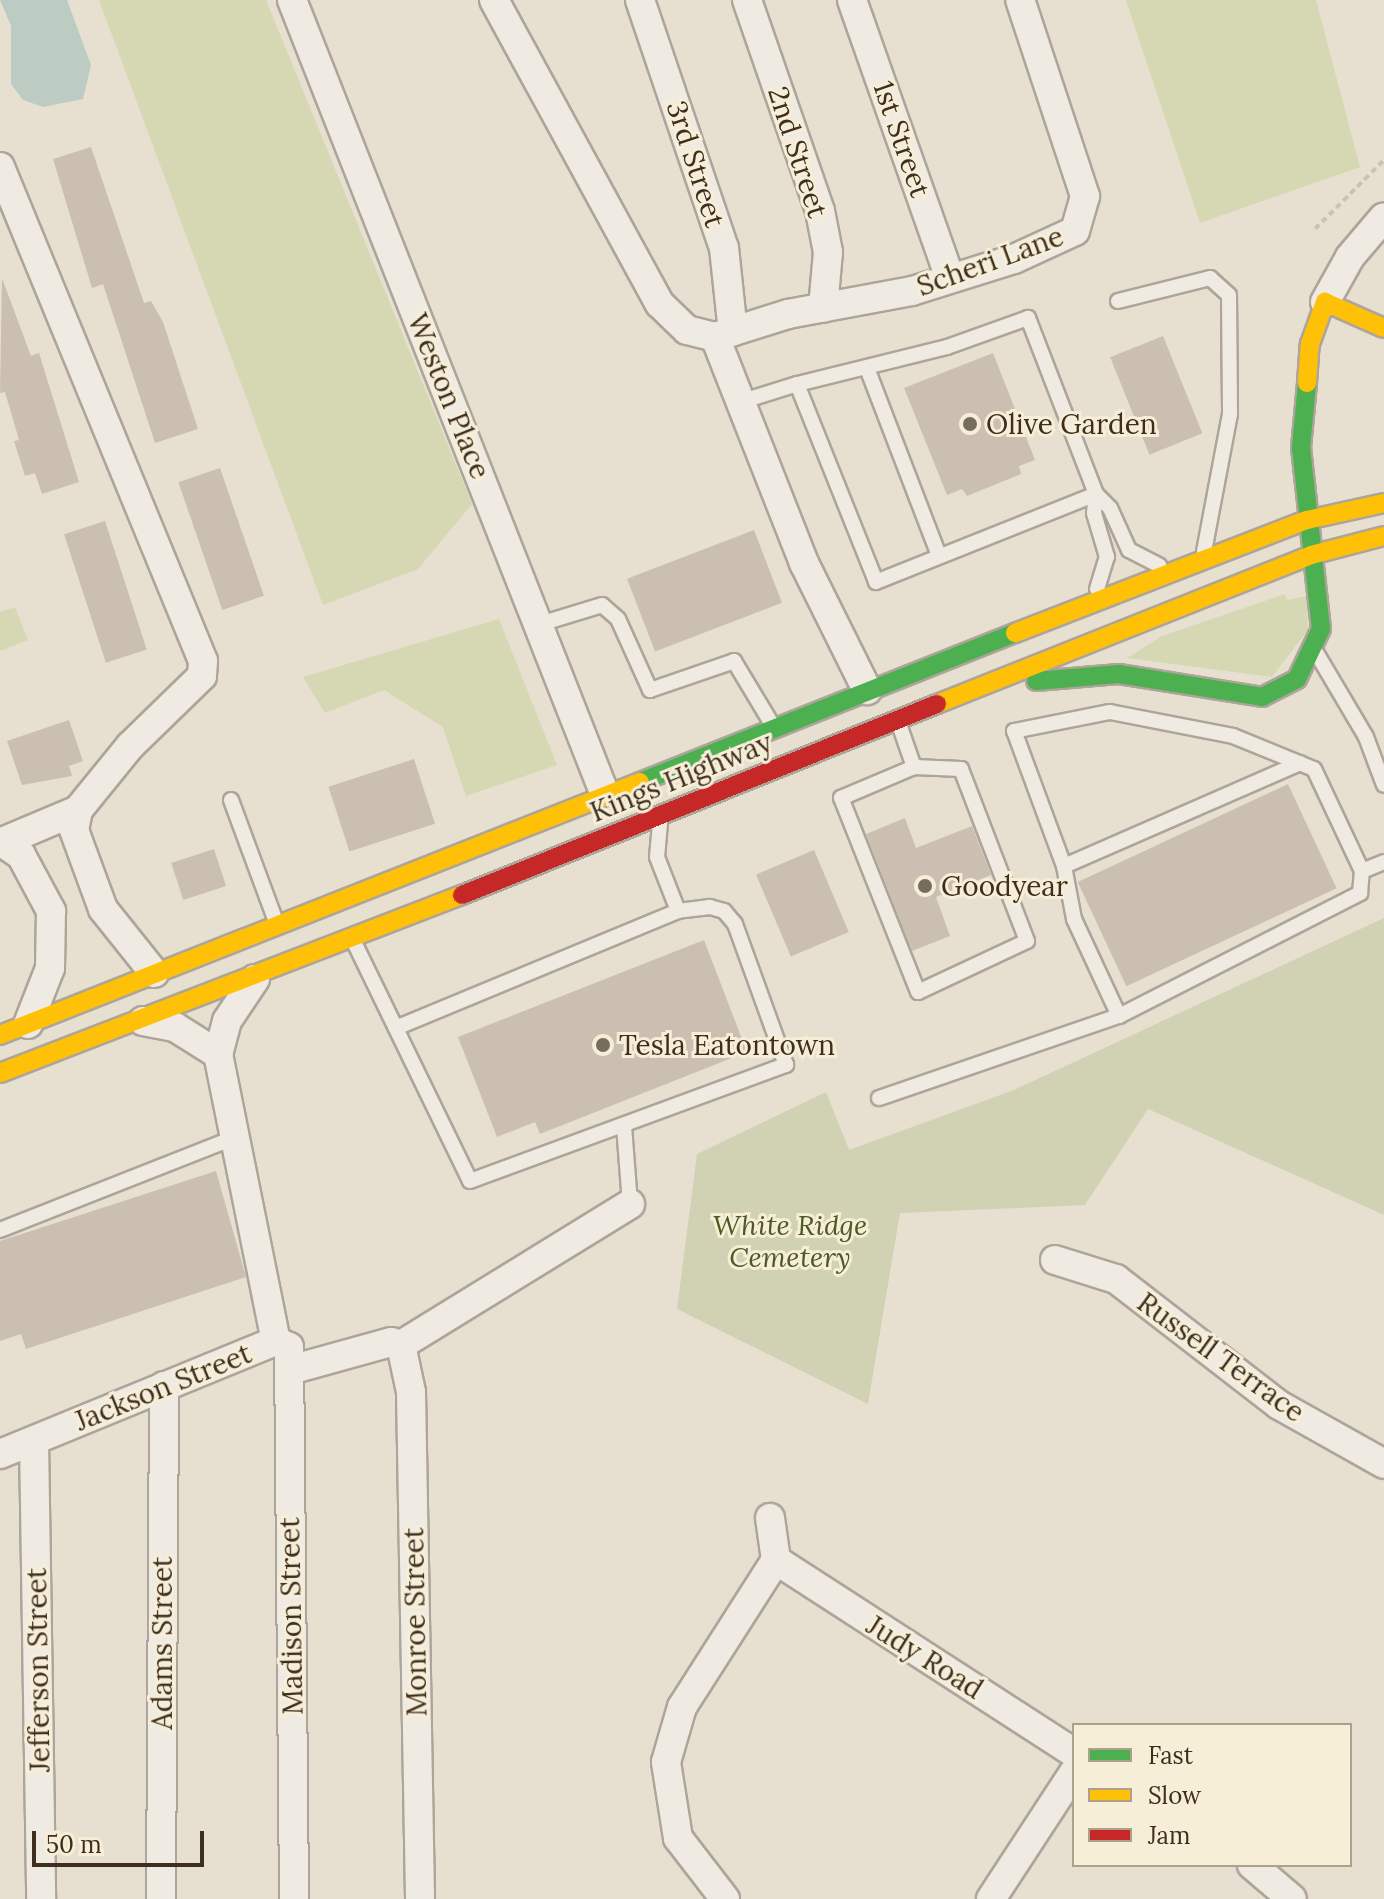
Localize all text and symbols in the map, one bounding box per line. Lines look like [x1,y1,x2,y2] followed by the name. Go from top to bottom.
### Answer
[866,76,938,202] street label: 1st Street
[761,82,835,222] street label: 2nd Street
[660,97,732,231] street label: 3rd Street
[912,219,1068,303] street label: Scheri Lane
[401,308,497,484] street label: Weston Place
[986,407,1157,441] place label: Olive Garden
[961,415,979,433] marker: Olive Garden
[585,725,777,829] street label: Kings Highway
[941,869,1068,903] place label: Goodyear
[916,877,934,895] marker: Goodyear
[619,1028,835,1062] place label: Tesla Eatontown
[594,1036,612,1054] marker: Tesla Eatontown
[713,1208,867,1274] park label: White Ridge Cemetery
[1131,1285,1311,1429] street label: Russell Terrace
[70,1336,256,1438] street label: Jackson Street
[272,1517,310,1715] street label: Madison Street
[397,1527,433,1717] street label: Monroe Street
[145,1556,179,1730] street label: Adams Street
[19,1567,57,1773] street label: Jefferson Street
[861,1608,989,1706] street label: Judy Road
[1072,1723,1352,1867] legend
[1148,1740,1193,1771] text: Fast
[1148,1780,1201,1811] text: Slow
[36,1815,208,1865] scale bar
[1148,1820,1190,1851] text: Jam
[46,1829,102,1860] text: 50 m

